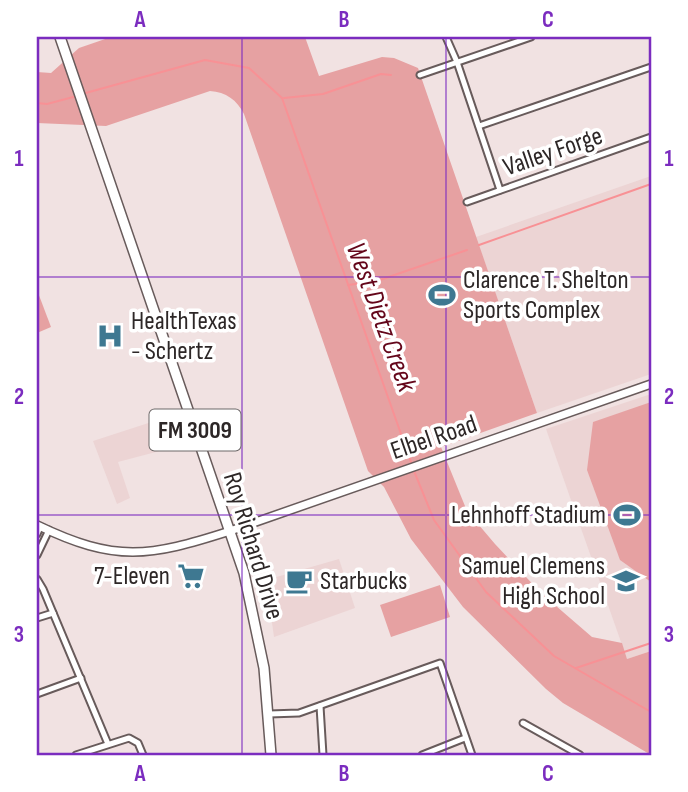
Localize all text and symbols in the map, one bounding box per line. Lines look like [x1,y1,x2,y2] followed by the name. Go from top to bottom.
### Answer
[134,6,147,34] text: A
[339,6,350,34] text: B
[542,6,554,34] text: C
[499,121,607,183] street label: Valley Forge
[14,145,24,173] text: 1
[664,145,674,173] text: 1
[339,238,424,397] water label: West Dietz Creek
[463,265,629,326] place label: Clarence T. Shelton Sports Complex
[427,280,457,310] sports icon: Clarence T. Shelton Sports Complex
[131,306,236,367] place label: HealthTexas - Schertz
[95,321,125,351] hospital icon: HealthTexas - Schertz
[14,383,24,411] text: 2
[664,383,674,411] text: 2
[387,409,481,467] street label: Elbel Road
[150,410,241,450] road number: FM 3009
[216,469,290,623] street label: Roy Richard Drive
[451,500,606,531] place label: Lehnhoff Stadium
[612,500,642,530] sports icon: Lehnhoff Stadium
[461,551,605,612] place label: Samuel Clemens High School
[94,561,170,592] place label: 7-Eleven
[176,561,206,591] supermarket icon: 7-Eleven
[284,566,314,596] cafe icon: Starbucks
[320,566,407,597] place label: Starbucks
[611,566,641,596] school or university icon: Samuel Clemens High School
[14,621,24,649] text: 3
[664,621,674,649] text: 3
[134,760,147,788] text: A
[339,760,350,788] text: B
[542,760,554,788] text: C

